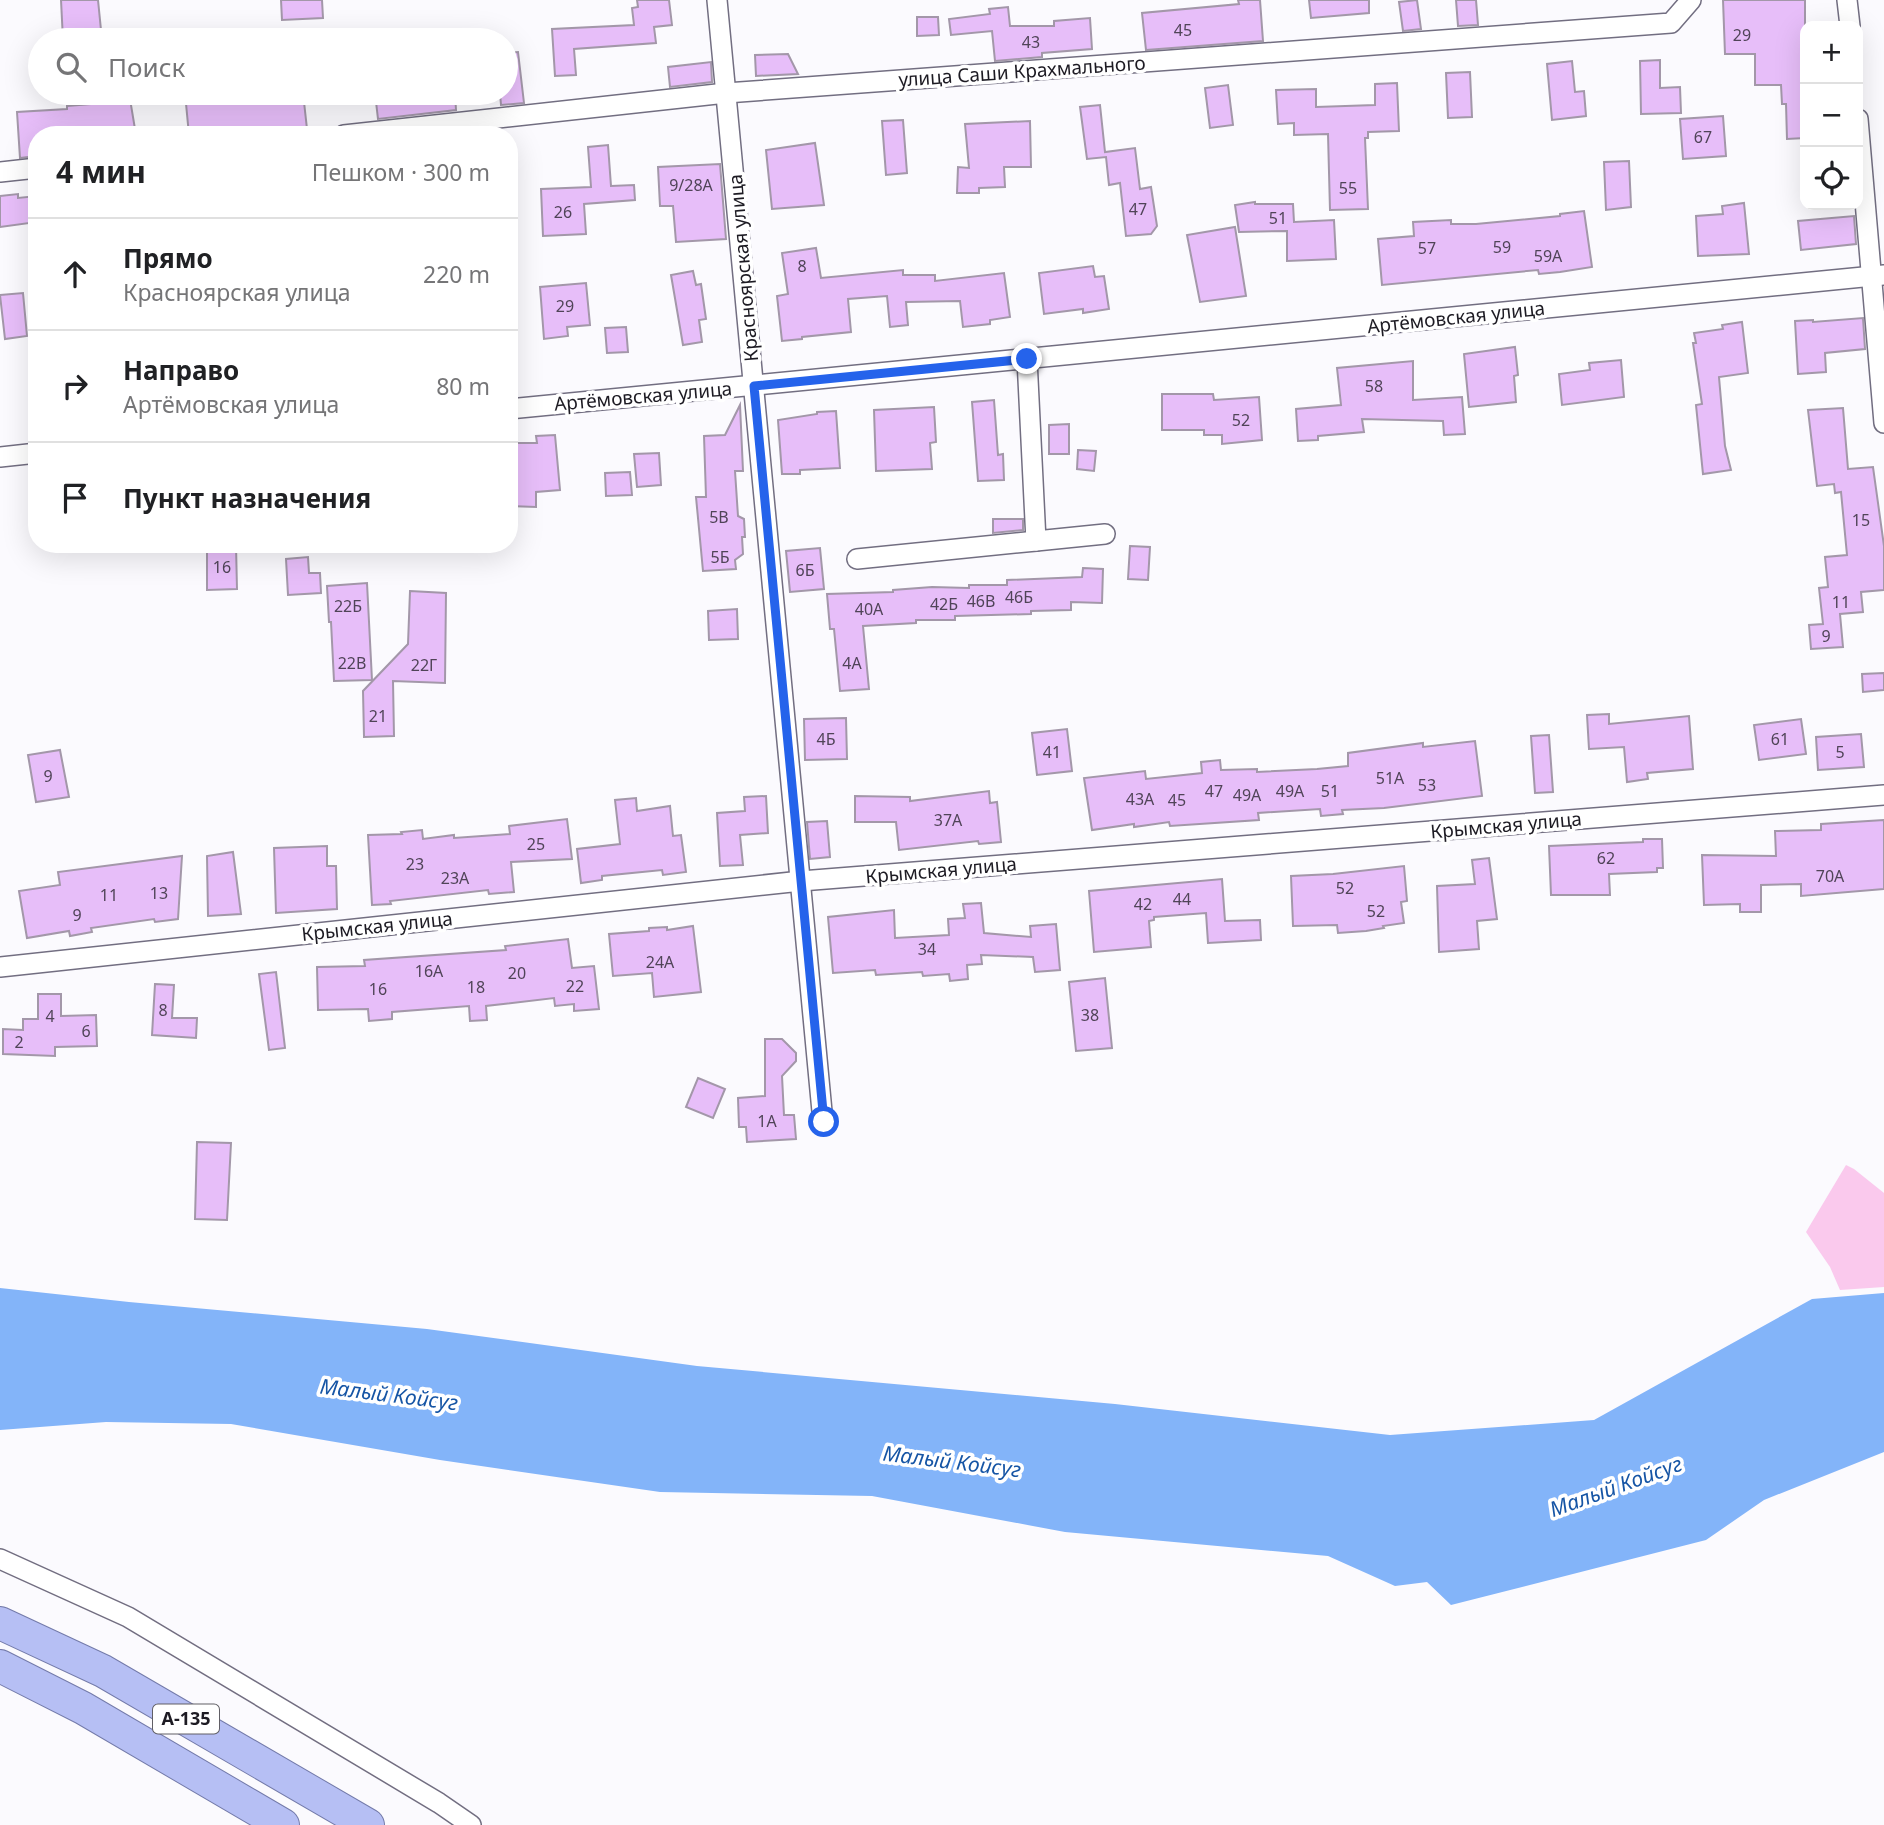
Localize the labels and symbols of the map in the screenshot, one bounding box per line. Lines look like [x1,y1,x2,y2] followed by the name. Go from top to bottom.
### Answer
[1174,19,1192,41] house number: 45
[1733,24,1751,46] house number: 29
[1022,31,1040,53] house number: 43
[898,49,1146,93] street label: улица Саши Крахмального
[1694,126,1712,148] house number: 67
[722,173,764,363] street label: Красноярская улица
[669,174,714,196] house number: 9/28А
[1339,177,1357,199] house number: 55
[1129,198,1147,220] house number: 47
[554,201,572,223] house number: 26
[1269,207,1287,229] house number: 51
[1493,236,1511,258] house number: 59
[1418,237,1436,259] house number: 57
[1534,245,1563,267] house number: 59А
[797,255,807,277] house number: 8
[556,295,574,317] house number: 29
[1366,295,1546,339] street label: Артёмовская улица
[1011,343,1042,374] route end
[553,375,733,417] street label: Артёмовская улица
[1365,375,1383,397] house number: 58
[1232,409,1250,431] house number: 52
[709,506,729,528] house number: 5В
[1852,509,1870,531] house number: 15
[711,546,730,568] house number: 5Б
[213,556,231,578] house number: 16
[796,559,815,581] house number: 6Б
[1005,586,1033,608] house number: 46Б
[967,590,995,612] house number: 46В
[1832,591,1850,613] house number: 11
[930,593,958,615] house number: 42Б
[334,595,362,617] house number: 22Б
[855,598,884,620] house number: 40А
[1821,625,1831,647] house number: 9
[338,652,366,674] house number: 22В
[842,652,862,674] house number: 4А
[411,654,437,676] house number: 22Г
[369,705,387,727] house number: 21
[817,728,836,750] house number: 4Б
[1771,728,1789,750] house number: 61
[1043,741,1061,763] house number: 41
[1835,741,1845,763] house number: 5
[43,765,53,787] house number: 9
[1376,767,1405,789] house number: 51А
[1418,774,1436,796] house number: 53
[1205,780,1223,802] house number: 47
[1276,780,1305,802] house number: 49А
[1321,780,1339,802] house number: 51
[1233,784,1262,806] house number: 49А
[1126,788,1155,810] house number: 43А
[1168,789,1186,811] house number: 45
[1429,805,1583,845] street label: Крымская улица
[934,809,963,831] house number: 37А
[527,833,545,855] house number: 25
[1597,847,1615,869] house number: 62
[864,850,1018,890] street label: Крымская улица
[406,853,424,875] house number: 23
[1816,865,1845,887] house number: 70А
[441,867,470,889] house number: 23А
[1336,877,1354,899] house number: 52
[150,882,168,904] house number: 13
[100,884,118,906] house number: 11
[1173,888,1191,910] house number: 44
[1134,893,1152,915] house number: 42
[1367,900,1385,922] house number: 52
[72,904,82,926] house number: 9
[300,905,454,947] street label: Крымская улица
[918,938,936,960] house number: 34
[646,951,675,973] house number: 24А
[415,960,444,982] house number: 16А
[508,962,526,984] house number: 20
[566,975,584,997] house number: 22
[467,976,485,998] house number: 18
[369,978,387,1000] house number: 16
[158,999,168,1021] house number: 8
[1081,1004,1099,1026] house number: 38
[45,1005,55,1027] house number: 4
[81,1020,91,1042] house number: 6
[14,1031,24,1053] house number: 2
[808,1106,839,1137] route start
[757,1110,777,1132] house number: 1А
[318,1372,460,1416] water label: Малый Койсуг
[881,1439,1023,1483] water label: Малый Койсуг
[1546,1449,1686,1523] water label: Малый Койсуг
[153,1704,219,1734] road number: А-135

